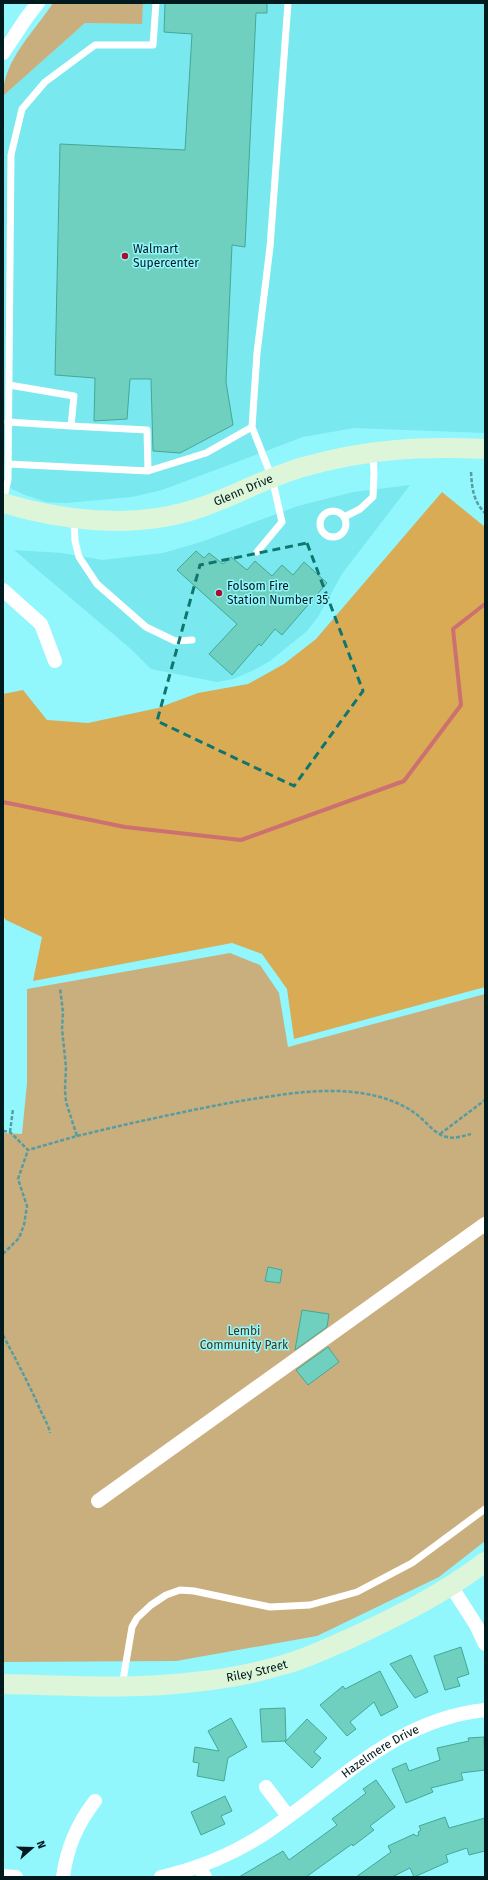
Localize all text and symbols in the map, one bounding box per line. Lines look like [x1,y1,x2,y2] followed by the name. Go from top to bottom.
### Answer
[133,242,199,270] place label: Walmart Supercenter
[120,251,130,261] marker: Walmart Supercenter
[212,471,275,509] street label: Glenn Drive
[227,579,328,607] place label: Folsom Fire Station Number 35
[214,588,224,598] marker: Folsom Fire Station Number 35
[200,1324,289,1352] park label: Lembi Community Park
[225,1657,290,1685] street label: Riley Street
[339,1722,421,1781] street label: Hazelmere Drive
[12,1828,52,1868] north arrow
[34,1839,48,1850] text: N

